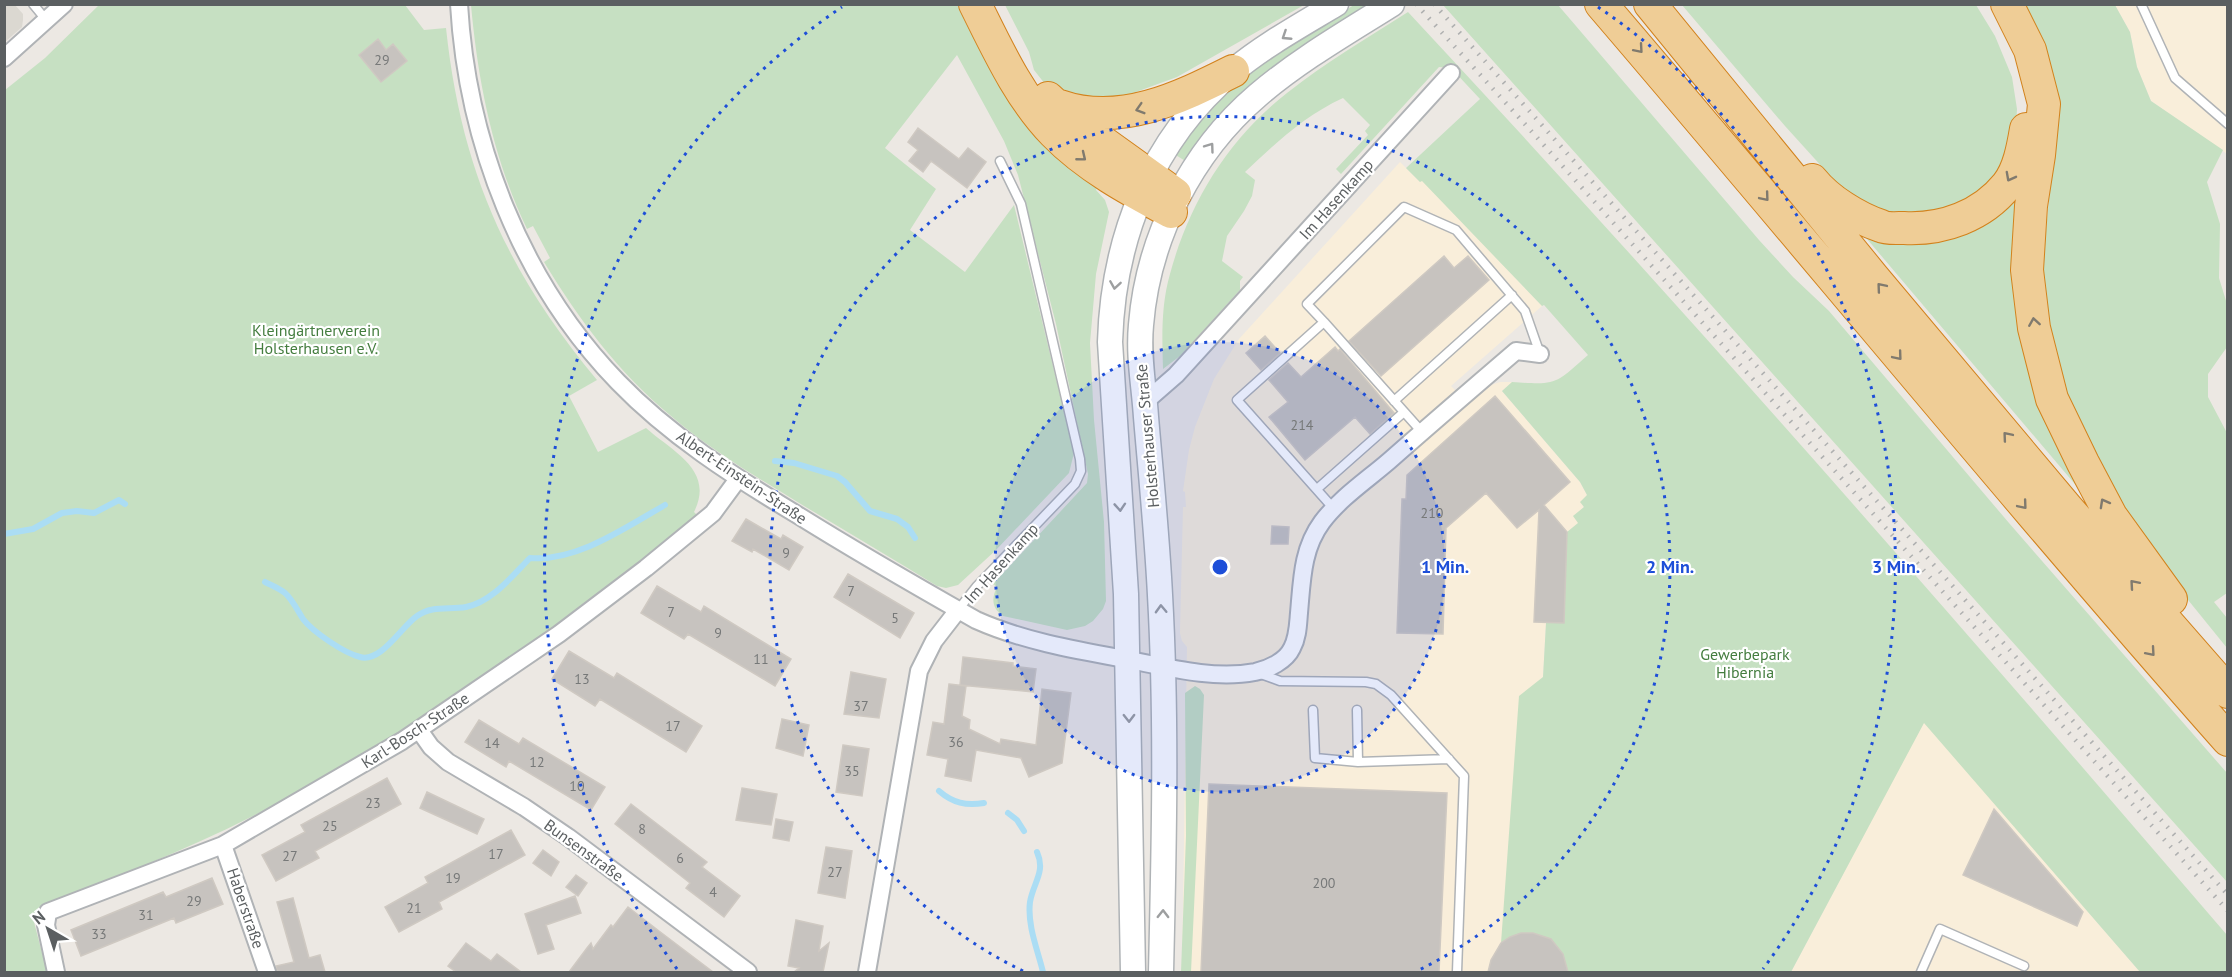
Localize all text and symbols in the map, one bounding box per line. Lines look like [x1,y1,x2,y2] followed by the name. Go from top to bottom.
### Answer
[1282,29,1293,40] one-way arrow
[1632,42,1643,53] one-way arrow
[374,51,390,69] house number: 29
[1135,102,1146,114] one-way arrow
[1202,143,1213,154] one-way arrow
[1075,150,1086,161] one-way arrow
[1295,155,1377,243] street label: Im Hasenkamp
[2006,171,2017,181] one-way arrow
[1758,190,1769,201] one-way arrow
[1109,281,1121,290] one-way arrow
[1878,283,1889,294] one-way arrow
[2028,318,2040,327] one-way arrow
[252,320,380,358] park label: Kleingärtnerverein Holsterhausen e.V.
[1891,349,1902,360] one-way arrow
[1131,363,1163,509] street label: Holsterhauser Straße
[1291,416,1314,434] house number: 214
[673,426,811,528] street label: Albert-Einstein-Straße
[2003,432,2014,443] one-way arrow
[2016,498,2027,509] one-way arrow
[2100,498,2111,509] one-way arrow
[1113,503,1126,512] one-way arrow
[1421,504,1444,522] house number: 210
[960,519,1042,607] street label: Im Hasenkamp
[782,544,790,562] house number: 9
[1421,555,1469,578] text: 1 Min.
[1646,555,1694,578] text: 2 Min.
[1872,555,1920,578] text: 3 Min.
[1210,557,1230,577] centre of rings
[2130,581,2141,591] one-way arrow
[847,582,855,600] house number: 7
[667,603,675,621] house number: 7
[1154,604,1167,613] one-way arrow
[891,609,899,627] house number: 5
[714,624,722,642] house number: 9
[1700,644,1790,682] park label: Gewerbepark Hibernia
[2144,645,2155,656] one-way arrow
[753,650,769,668] house number: 11
[574,670,590,688] house number: 13
[357,688,473,772] street label: Karl-Bosch-Straße
[853,697,869,715] house number: 37
[1123,714,1135,723] one-way arrow
[665,717,681,735] house number: 17
[948,733,964,751] house number: 36
[484,734,500,752] house number: 14
[529,753,545,771] house number: 12
[844,762,860,780] house number: 35
[569,777,585,795] house number: 10
[365,794,381,812] house number: 23
[540,814,628,886] street label: Bunsenstraße
[322,817,338,835] house number: 25
[638,820,646,838] house number: 8
[488,845,504,863] house number: 17
[282,847,298,865] house number: 27
[676,849,684,867] house number: 6
[827,863,843,881] house number: 27
[223,865,269,951] street label: Haberstraße
[445,869,461,887] house number: 19
[1313,874,1336,892] house number: 200
[709,883,717,901] house number: 4
[186,892,202,910] house number: 29
[18,899,78,959] north arrow
[406,899,422,917] house number: 21
[28,906,49,928] text: N
[138,906,154,924] house number: 31
[1156,910,1169,919] one-way arrow
[91,925,107,943] house number: 33

